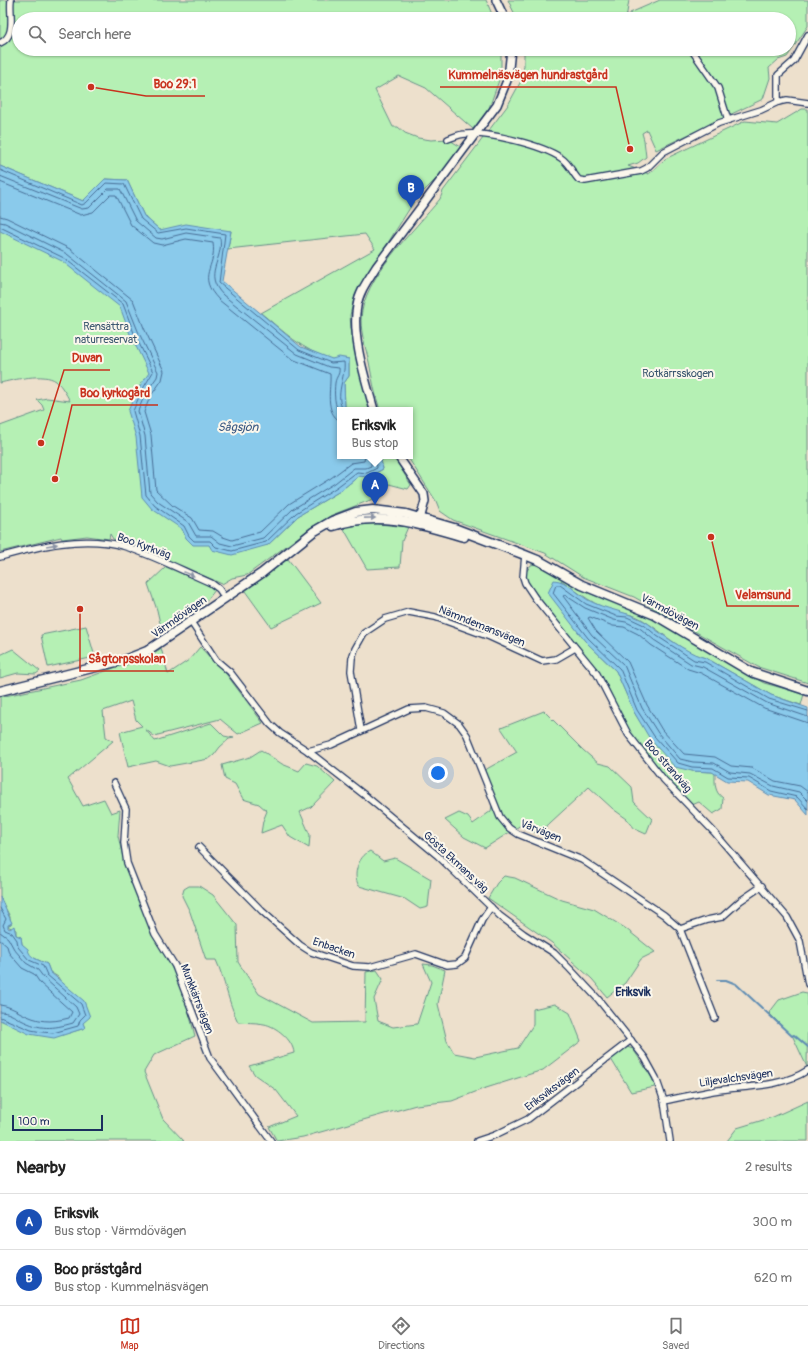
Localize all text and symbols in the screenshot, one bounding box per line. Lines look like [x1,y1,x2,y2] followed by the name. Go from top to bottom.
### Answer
[12,12,796,56] search box
[26,23,48,45] icon: search
[58,25,131,44] text: Search here
[440,63,616,87] callout: Kummelnäsvägen hundrastgård
[448,68,608,83] text: Kummelnäsvägen hundrastgård
[146,72,205,96] callout: Boo 29:1
[153,77,197,92] text: Boo 29:1
[398,175,424,208] pin: B
[75,320,138,346] park label: Rensättra naturreservat
[64,346,110,370] callout: Duvan
[72,351,103,366] text: Duvan
[642,367,714,380] park label: Rotkärrsskogen
[72,381,158,405] callout: Boo kyrkogård
[80,386,150,401] text: Boo kyrkogård
[337,407,413,459] popup
[352,416,396,435] text: Eriksvik
[218,420,260,435] water label: Sågsjön
[352,435,398,451] text: Bus stop
[362,472,388,505] pin: A
[364,515,377,521] one-way arrow
[115,530,173,562] street label: Boo Kyrkväg
[45,542,58,548] one-way arrow
[184,571,196,577] one-way arrow
[727,582,799,606] callout: Velamsund
[735,588,791,603] text: Velamsund
[639,591,701,633] street label: Värmdövägen
[149,593,209,641] street label: Värmdövägen
[437,603,527,649] street label: Nämndemansvägen
[80,647,174,671] callout: Sågtorpsskolan
[88,652,166,667] text: Sågtorpsskolan
[642,737,695,795] street label: Boo strandväg
[428,763,448,783] your location
[518,817,564,845] street label: Vårvägen
[421,829,492,896] street label: Gösta Ekmans väg
[311,935,357,961] street label: Enbacken
[178,962,216,1036] street label: Munkkärrsvägen
[615,985,652,1000] district label: Eriksvik
[522,1064,582,1114] street label: Eriksviksvägen
[698,1066,774,1090] street label: Liljevalchsvägen
[12,1113,103,1132] scale bar
[18,1115,49,1128] text: 100 m
[16,1157,65,1178] text: Nearby
[745,1159,792,1175] text: 2 results
[54,1204,98,1223] text: Eriksvik
[25,1214,33,1230] text: A
[753,1214,792,1230] text: 300 m
[54,1223,186,1239] text: Bus stop · Värmdövägen
[54,1260,142,1279] text: Boo prästgård
[25,1270,33,1286] text: B
[754,1270,792,1286] text: 620 m
[54,1279,209,1295] text: Bus stop · Kummelnäsvägen
[119,1315,141,1352] tab: Map
[378,1315,425,1352] tab: Directions
[662,1315,689,1352] tab: Saved

